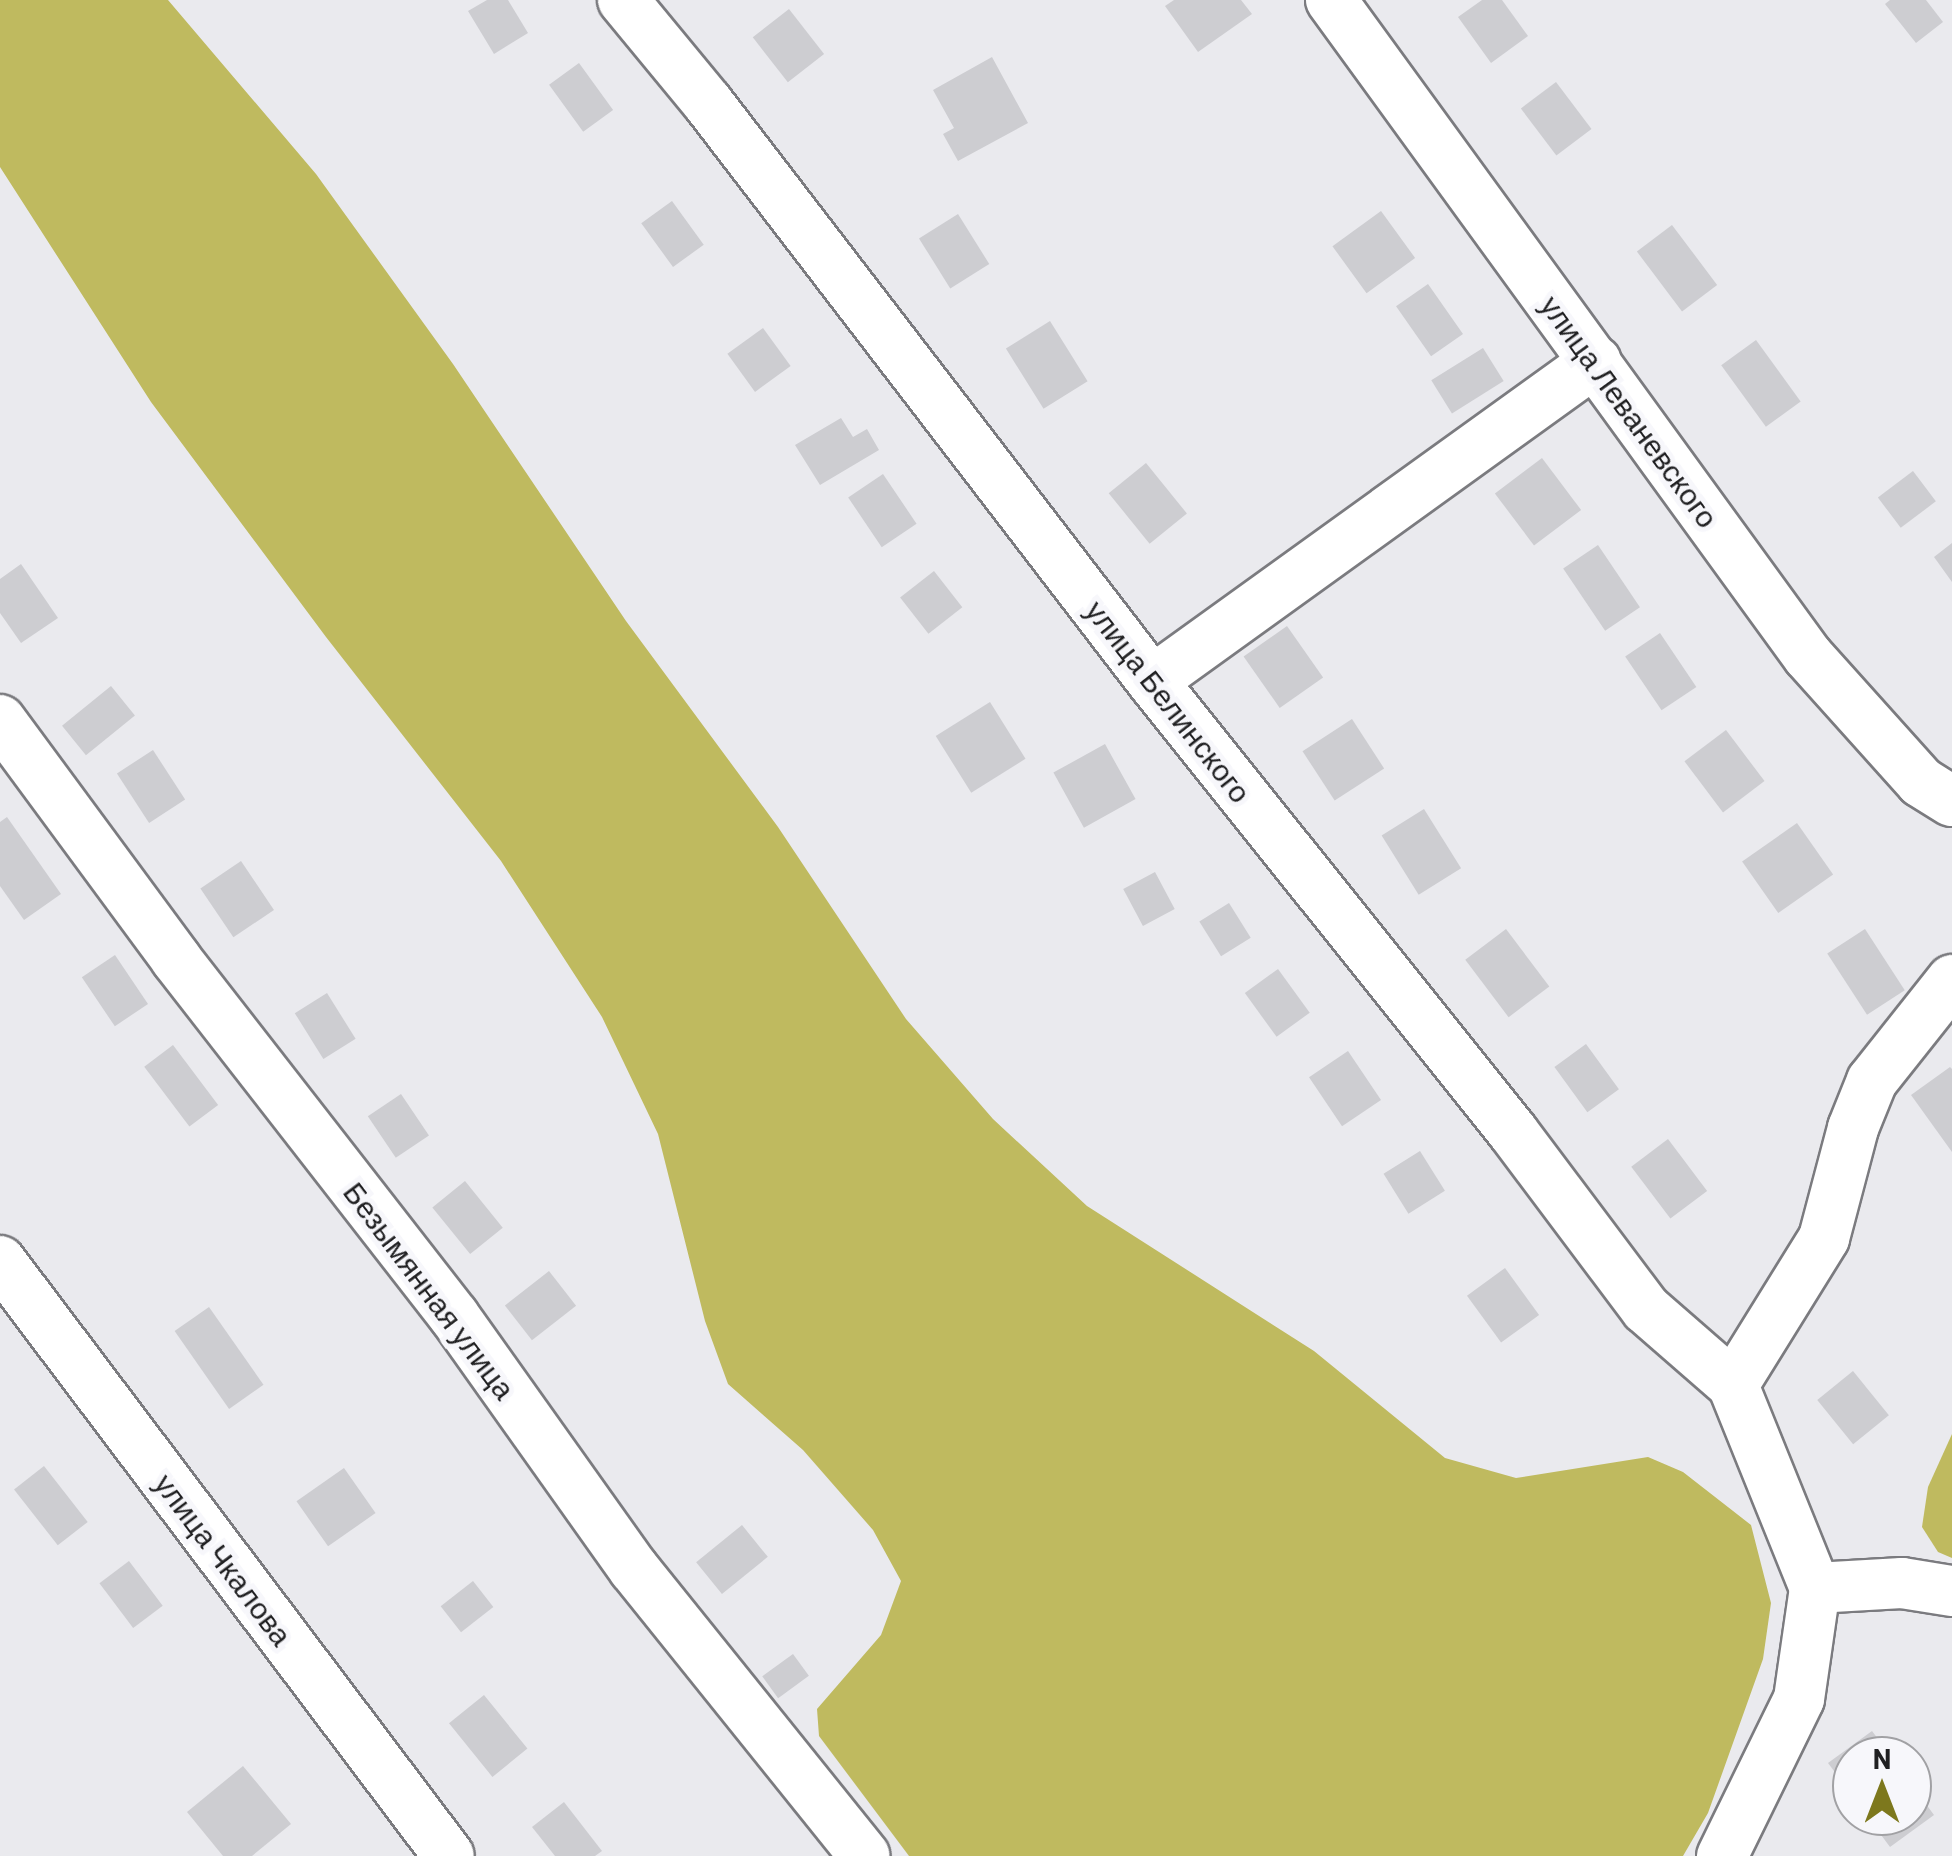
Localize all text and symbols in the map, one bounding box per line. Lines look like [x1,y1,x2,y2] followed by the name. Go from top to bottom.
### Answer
[1534,288,1726,534] street label: улица Леваневского
[1079,593,1259,809] street label: улица Белинского
[337,1174,523,1406] street label: Безымянная улица
[148,1466,300,1652] street label: улица Чкалова
[1832,1736,1932,1836] north arrow
[1873,1741,1891,1775] text: N

